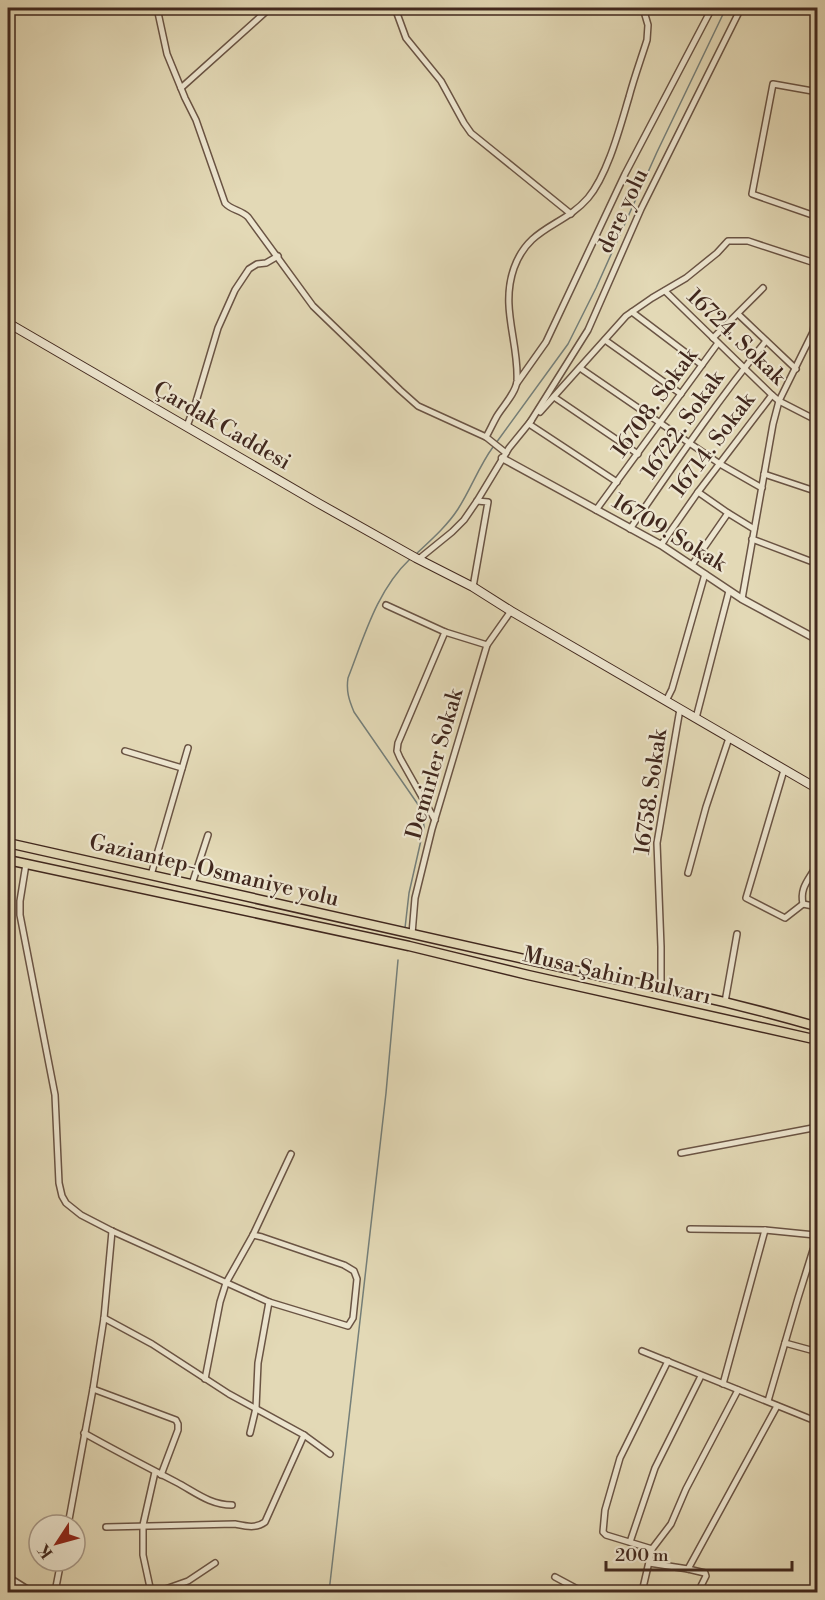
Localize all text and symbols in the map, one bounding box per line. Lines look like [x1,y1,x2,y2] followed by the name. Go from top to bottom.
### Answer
[592,164,654,258] street label: dere yolu
[681,283,792,392] street label: 16724. Sokak
[606,342,705,463] street label: 16708. Sokak
[636,364,731,484] street label: 16722. Sokak
[148,376,296,476] street label: Çardak Caddesi
[665,386,762,503] street label: 16714. Sokak
[607,488,732,578] street label: 16709. Sokak
[401,684,470,842] street label: Demirler Sokak
[629,726,673,856] street label: 16758. Sokak
[87,829,342,913] street label: Gaziantep-Osmaniye yolu
[520,941,714,1011] street label: Musa Şahin Bulvarı
[27,1513,87,1573] north arrow
[606,1534,792,1572] scale bar
[33,1539,58,1562] text: K
[615,1544,669,1567] text: 200 m

